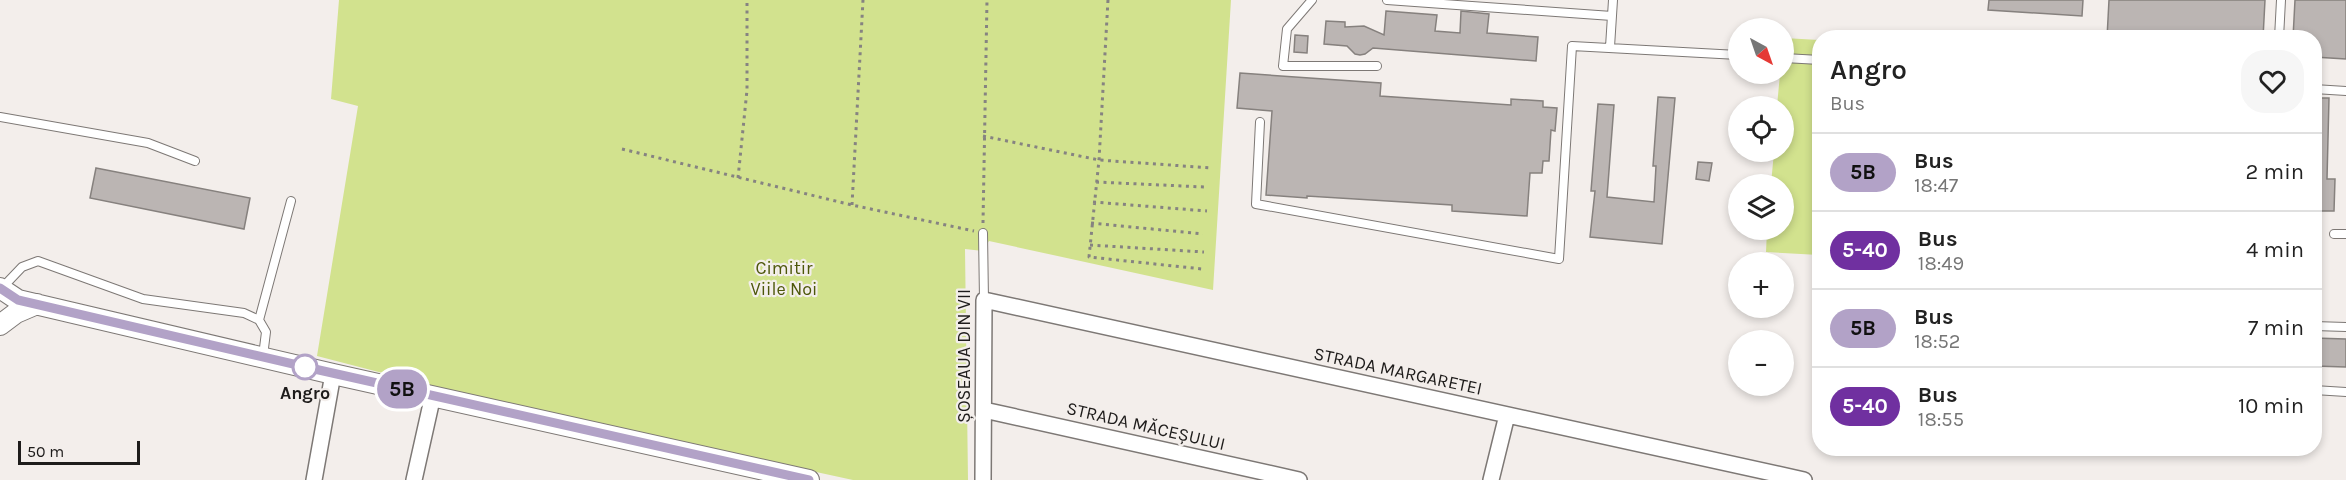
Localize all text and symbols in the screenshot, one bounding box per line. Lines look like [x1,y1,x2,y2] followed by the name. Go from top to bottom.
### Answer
[1728,18,1794,84] north arrow
[1728,18,1794,396] map controls
[2241,50,2304,113] button: heart
[1830,53,1907,86] text: Angro
[1830,92,1865,115] text: Bus
[1728,96,1794,162] button: locate
[1914,148,1954,174] text: Bus
[2246,159,2304,185] text: 2 min
[1850,160,1876,184] text: 5B
[1728,174,1794,240] button: layers
[1914,174,1958,197] text: 18:47
[1918,226,1958,252] text: Bus
[2246,237,2304,263] text: 4 min
[1842,238,1888,262] text: 5-40
[1728,252,1794,318] button: +
[1918,252,1964,275] text: 18:49
[751,257,817,300] park label: Cimitir Viile Noi
[953,289,975,423] street label: ȘOSEAUA DIN VII
[1914,304,1954,330] text: Bus
[2248,315,2304,341] text: 7 min
[1850,316,1876,340] text: 5B
[1728,330,1794,396] button: −
[1914,330,1960,353] text: 18:52
[1312,342,1484,400] street label: STRADA MARGARETEI
[292,354,318,380] marker: Angro
[375,370,429,408] line badge: 5B
[389,377,415,401] text: 5B
[280,382,330,404] place label: Angro
[1918,382,1958,408] text: Bus
[2238,393,2304,419] text: 10 min
[1842,394,1888,418] text: 5-40
[1064,397,1228,455] street label: STRADA MĂCEȘULUI
[1918,408,1964,431] text: 18:55
[18,438,140,466] scale bar
[27,442,64,461] text: 50 m

